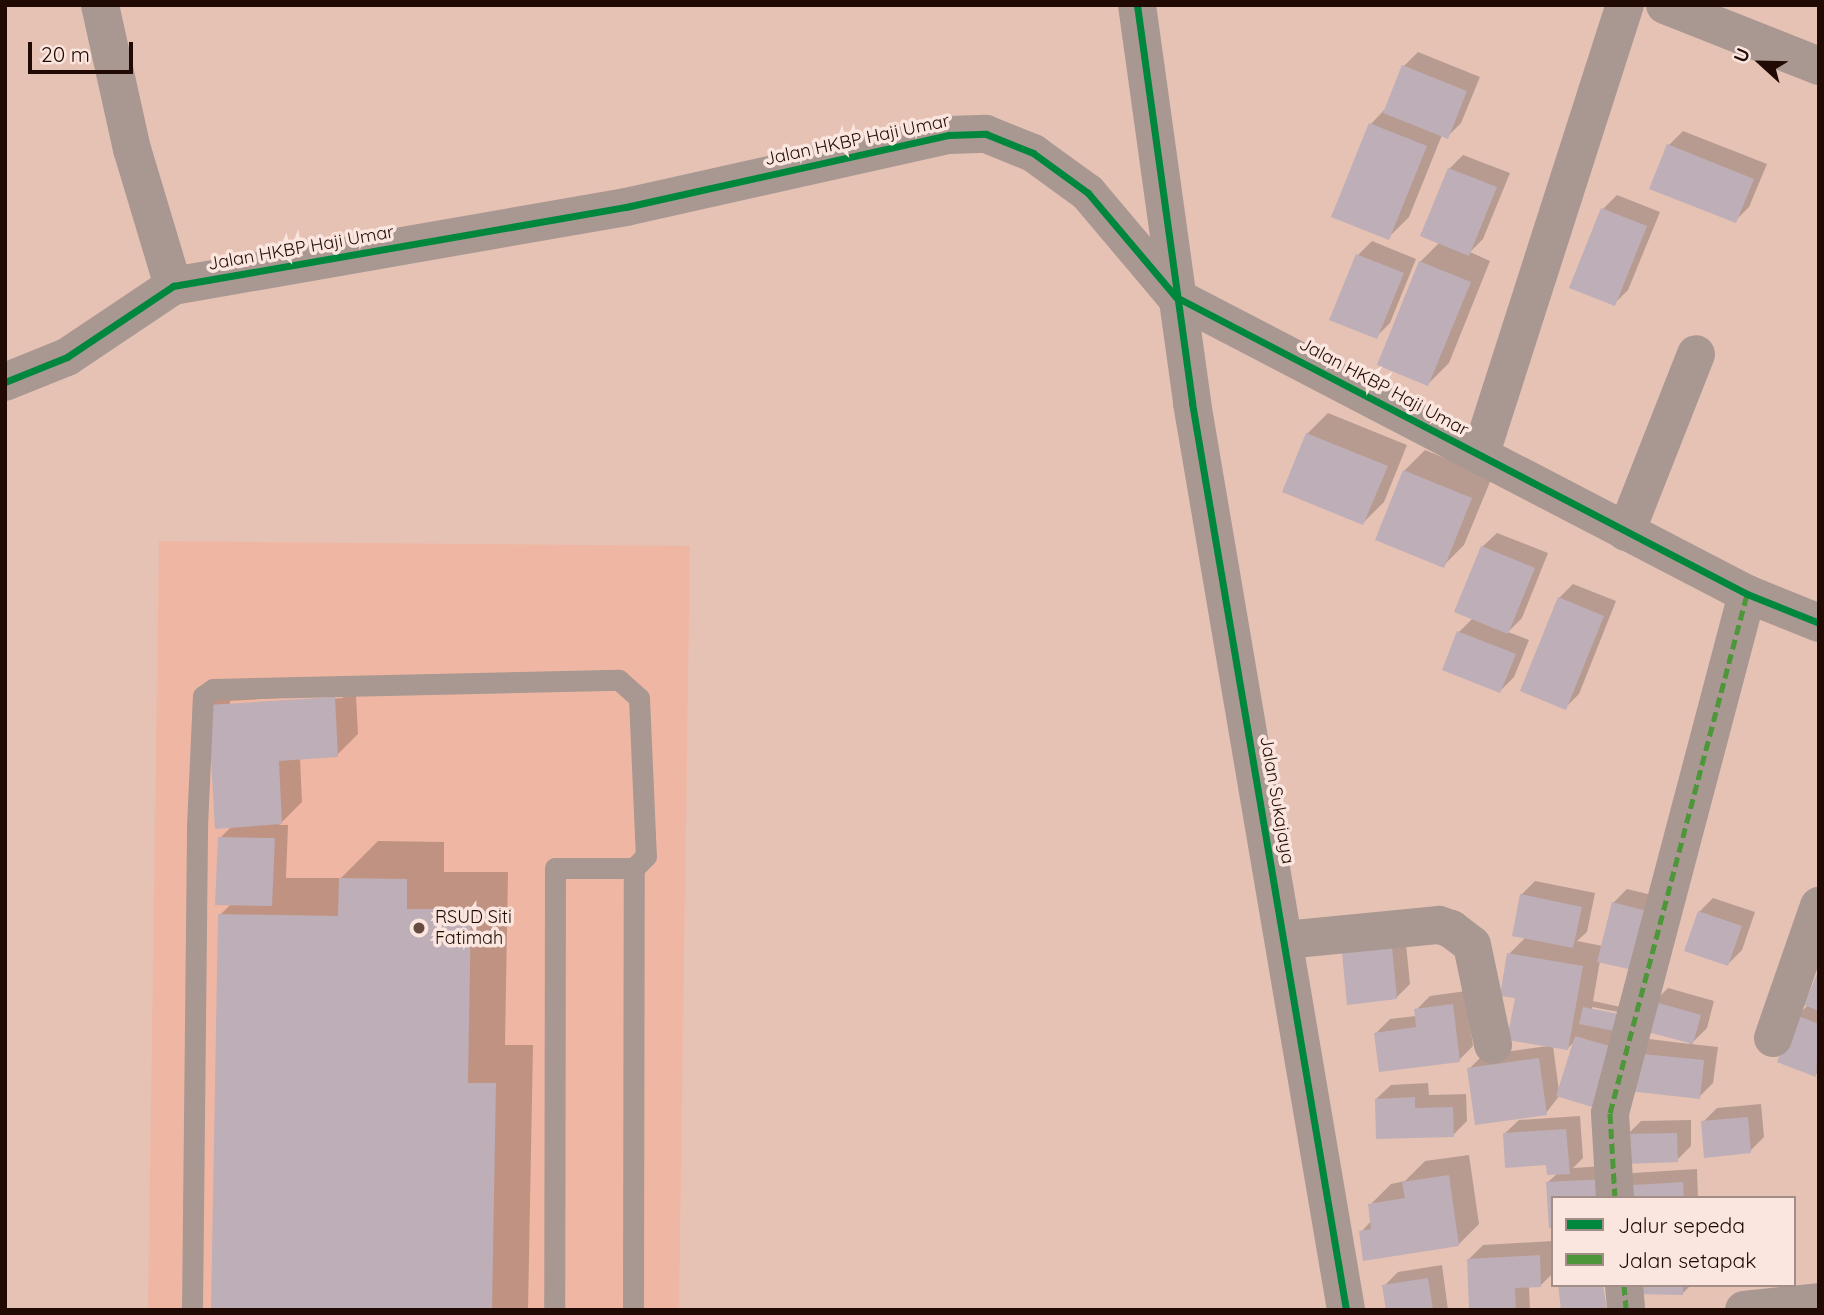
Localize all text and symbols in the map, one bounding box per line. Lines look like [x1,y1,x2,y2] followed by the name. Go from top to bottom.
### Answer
[32,28,136,72] scale bar
[1726,28,1796,98] north arrow
[41,41,90,67] text: 20 m
[1728,44,1755,66] text: U
[763,110,951,170] street label: Jalan HKBP Haji Umar
[206,221,396,275] street label: Jalan HKBP Haji Umar
[1296,333,1472,441] street label: Jalan HKBP Haji Umar
[1255,734,1299,866] street label: Jalan Sukajaya
[435,907,512,950] place label: RSUD Siti Fatimah
[409,918,429,938] marker: RSUD Siti Fatimah
[1551,1196,1796,1287] legend
[1618,1212,1745,1238] text: Jalur sepeda
[1618,1247,1756,1273] text: Jalan setapak

